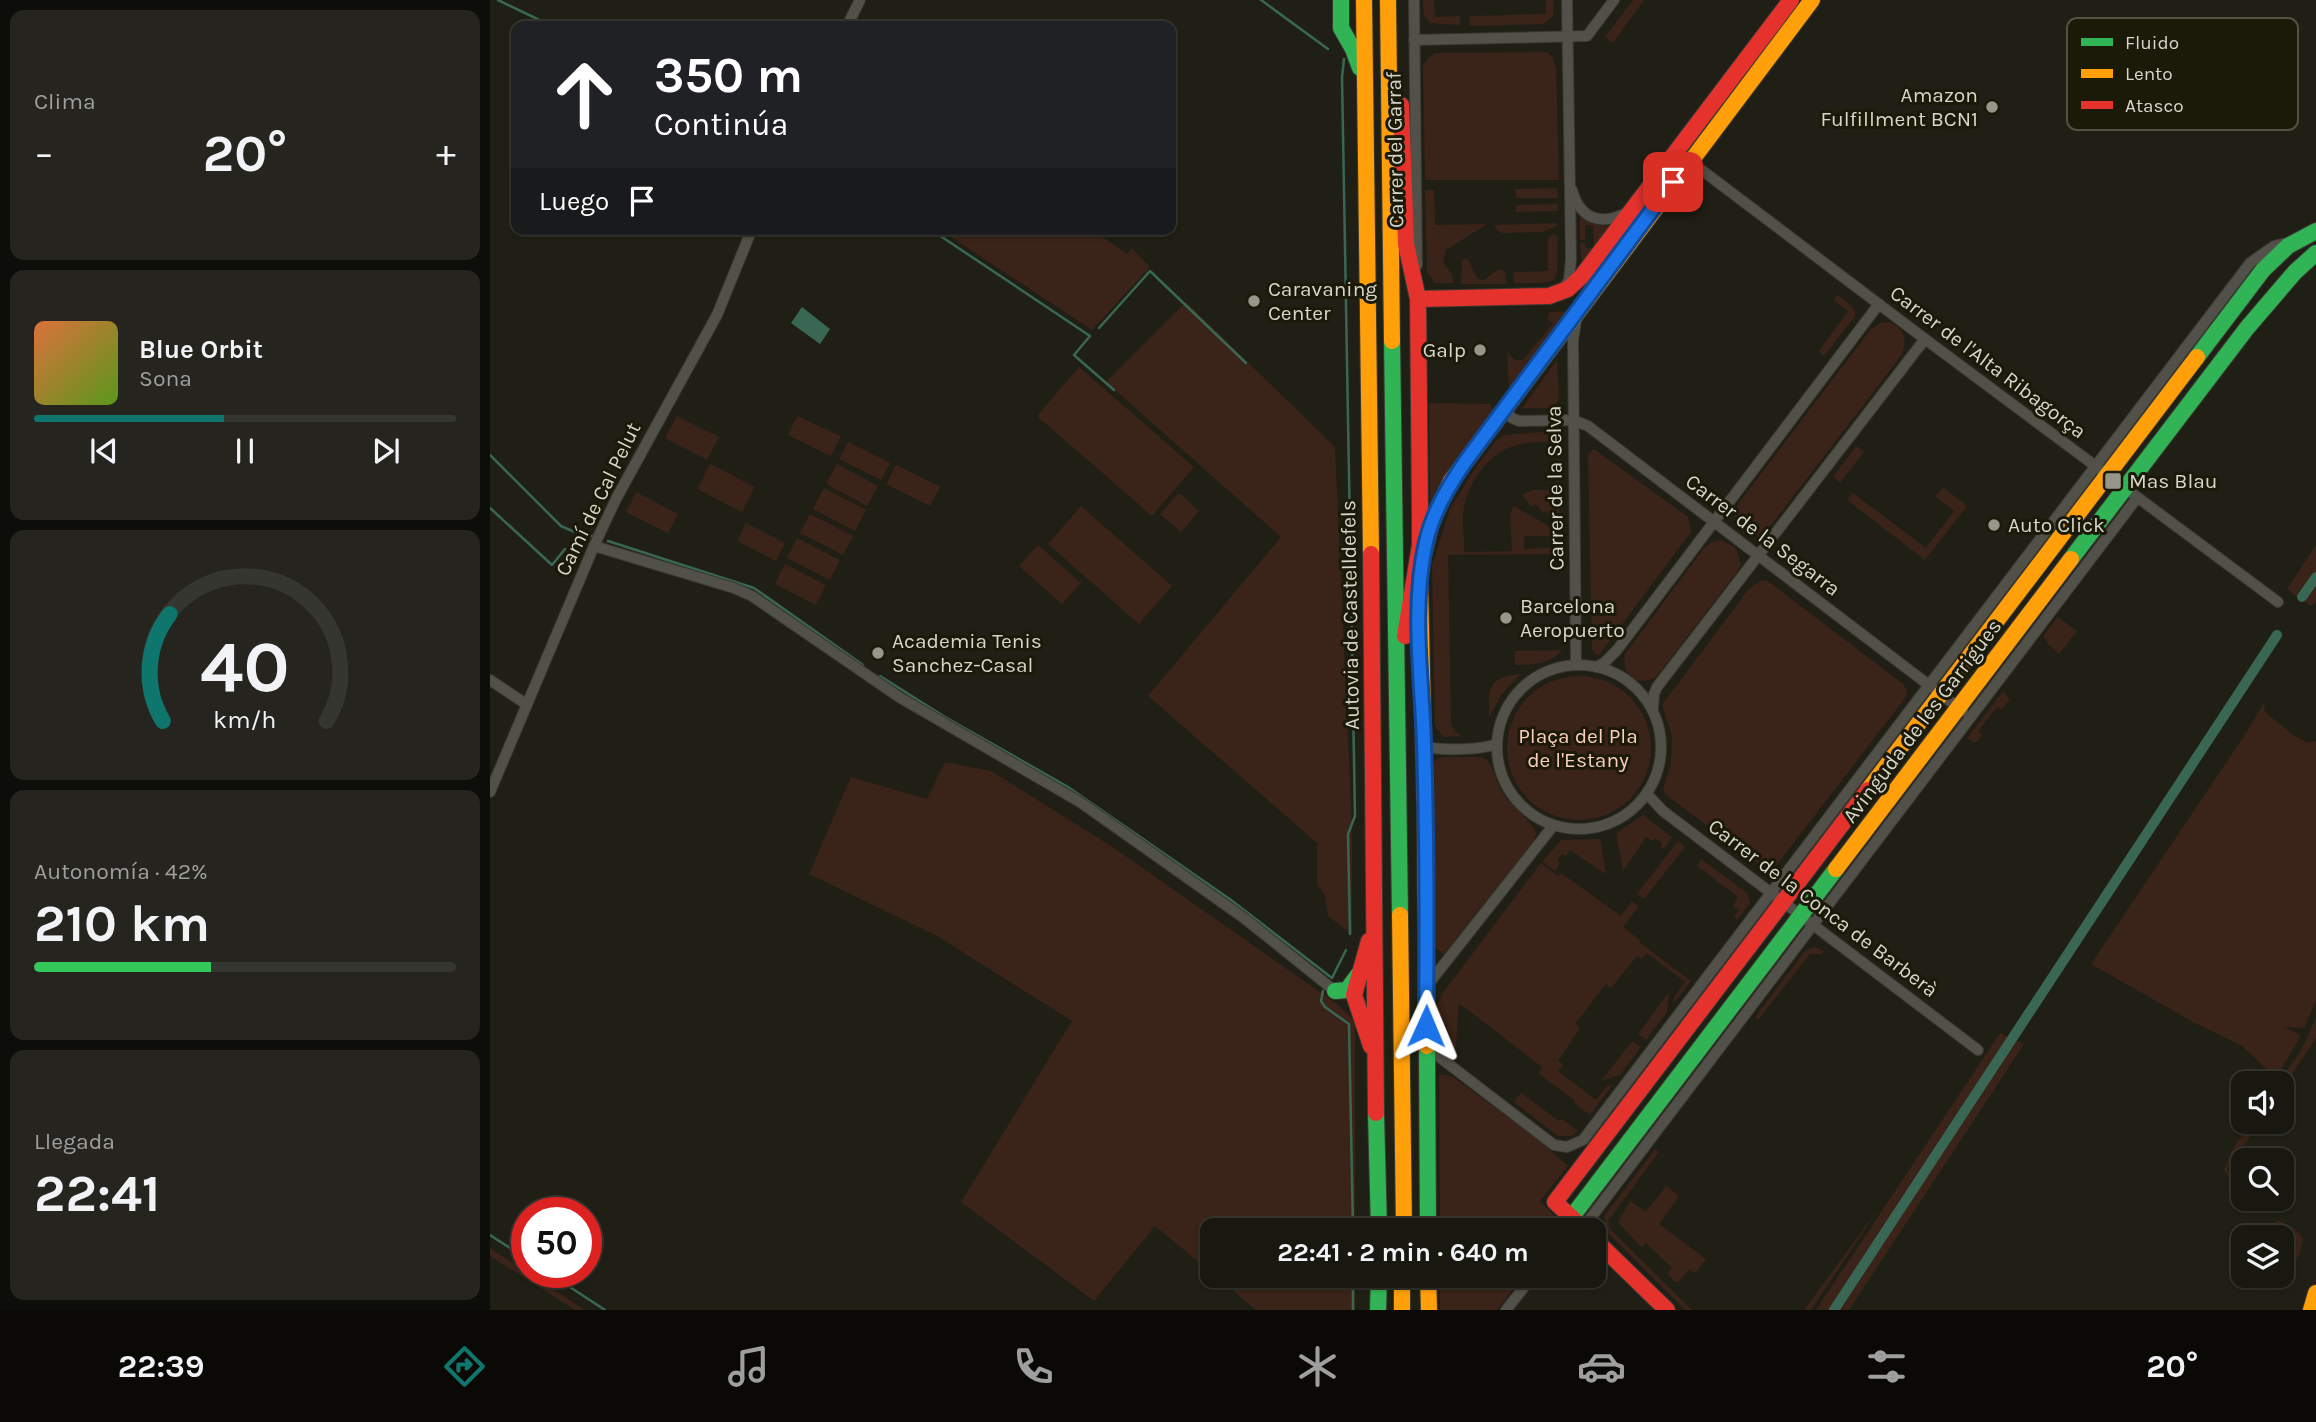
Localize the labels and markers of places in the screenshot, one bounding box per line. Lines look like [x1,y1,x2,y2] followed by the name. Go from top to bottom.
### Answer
[1820,83,1978,131] place label: Amazon Fulfillment BCN1
[1984,99,2000,115] marker: Amazon Fulfillment BCN1
[1643,152,1703,212] pin
[1268,277,1377,325] place label: Caravaning Center
[1246,293,1262,309] marker: Caravaning Center
[1423,338,1466,362] place label: Galp
[1472,342,1488,358] marker: Galp
[2129,469,2218,493] place label: Mas Blau
[2103,471,2123,491] marker: Mas Blau
[2008,513,2105,537] place label: Auto Click
[1986,517,2002,533] marker: Auto Click
[1520,594,1625,642] place label: Barcelona Aeropuerto
[1498,610,1514,626] marker: Barcelona Aeropuerto
[892,629,1042,677] place label: Academia Tenis Sanchez-Casal
[870,645,886,661] marker: Academia Tenis Sanchez-Casal

